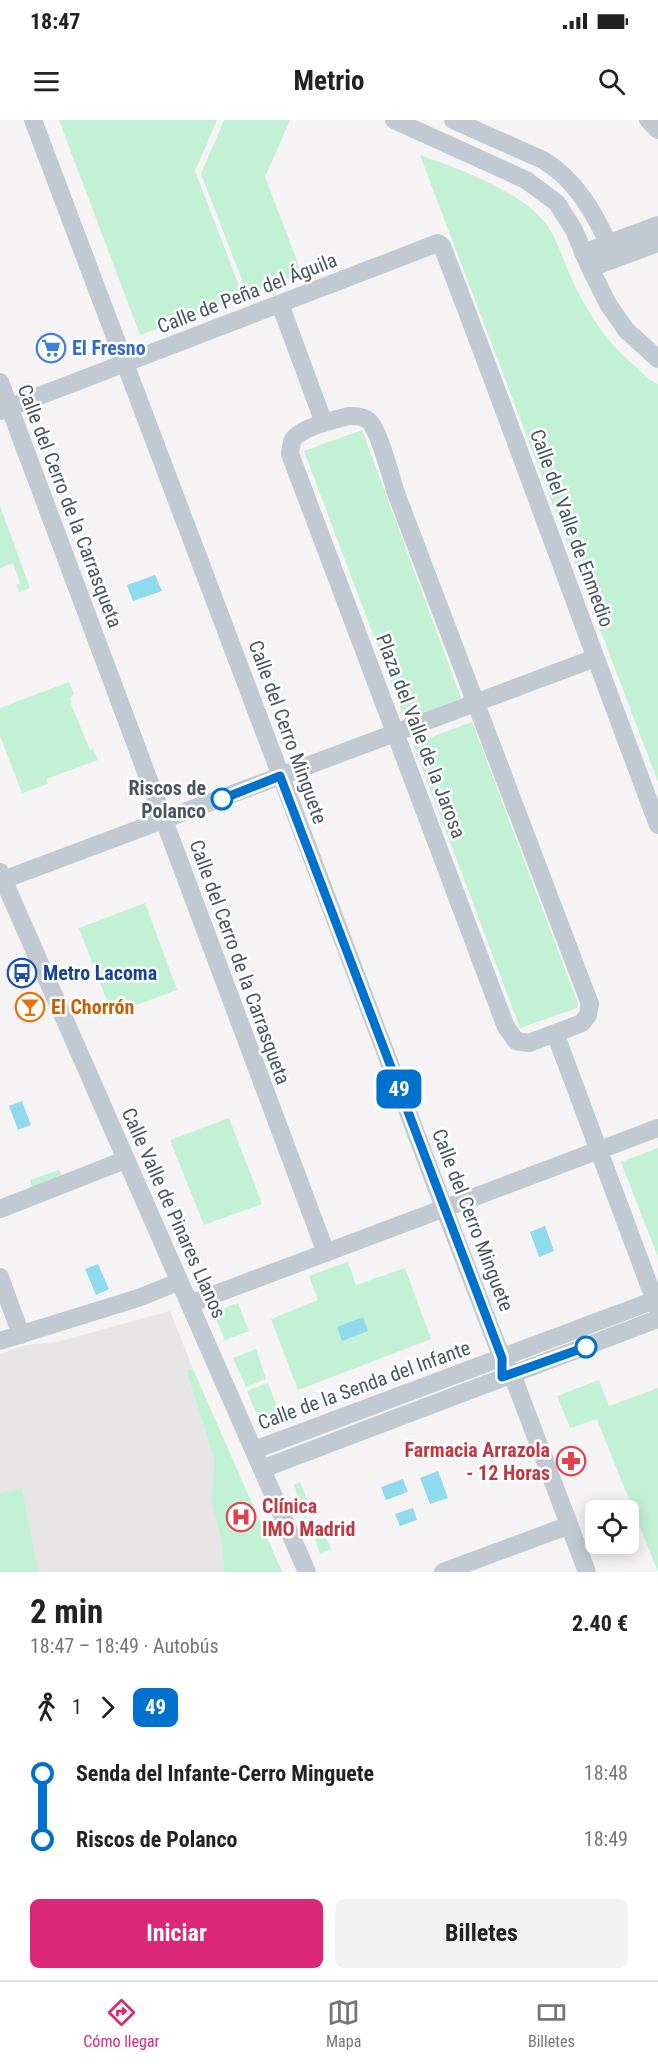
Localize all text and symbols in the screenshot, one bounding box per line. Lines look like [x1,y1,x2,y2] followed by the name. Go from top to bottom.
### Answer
[30,9,81,34] text: 18:47
[30,65,63,98] icon: menu
[294,65,364,97] text: Metrio
[595,65,628,98] icon: search
[154,248,340,338] street label: Calle de Peña del Águila
[35,332,67,364] supermarket icon: El Fresno
[72,336,146,360] place label: El Fresno
[12,381,128,631] street label: Calle del Cerro de la Carrasqueta
[525,426,619,630] street label: Calle del Valle de Enmedio
[371,631,471,841] street label: Plaza del Valle de la Jarosa
[244,637,332,827] street label: Calle del Cerro Minguete
[128,776,206,823] place label: Riscos de Polanco
[211,788,233,810] marker: Riscos de Polanco
[185,836,295,1088] street label: Calle del Cerro de la Carrasqueta
[6,957,38,989] bus stop icon: Metro Lacoma
[43,961,157,985] place label: Metro Lacoma
[14,991,46,1023] bar icon: El Chorrón
[51,995,134,1019] place label: El Chorrón
[372,1070,426,1108] line badge: 49
[388,1077,410,1101] text: 49
[117,1104,231,1322] street label: Calle Valle de Pinares Llanos
[427,1125,519,1315] street label: Calle del Cerro Minguete
[255,1335,473,1435] street label: Calle de la Senda del Infante
[575,1336,597,1358] unlabelled marker
[405,1438,550,1485] place label: Farmacia Arrazola - 12 Horas
[555,1445,587,1477] pharmacy icon: Farmacia Arrazola - 12 Horas
[262,1494,355,1541] place label: Clínica IMO Madrid
[585,1500,639,1554] map controls
[585,1500,639,1554] button: locate
[225,1501,257,1533] hospital icon: Clínica IMO Madrid
[30,1592,103,1631] text: 2 min
[572,1611,628,1636] text: 2.40 €
[30,1634,219,1658] text: 18:47 – 18:49 · Autobús
[30,1691,63,1724] icon: walk
[91,1691,124,1724] icon: forward
[72,1695,82,1719] text: 1
[145,1695,166,1719] text: 49
[76,1761,374,1786] text: Senda del Infante-Cerro Minguete
[584,1761,628,1785] text: 18:48
[76,1827,237,1852] text: Riscos de Polanco
[584,1827,628,1851] text: 18:49
[30,1899,323,1968] button: Iniciar
[335,1899,628,1968] button: Billetes
[83,1996,159,2051] tab: Cómo llegar
[326,1996,361,2051] tab: Mapa
[528,1996,575,2051] tab: Billetes

